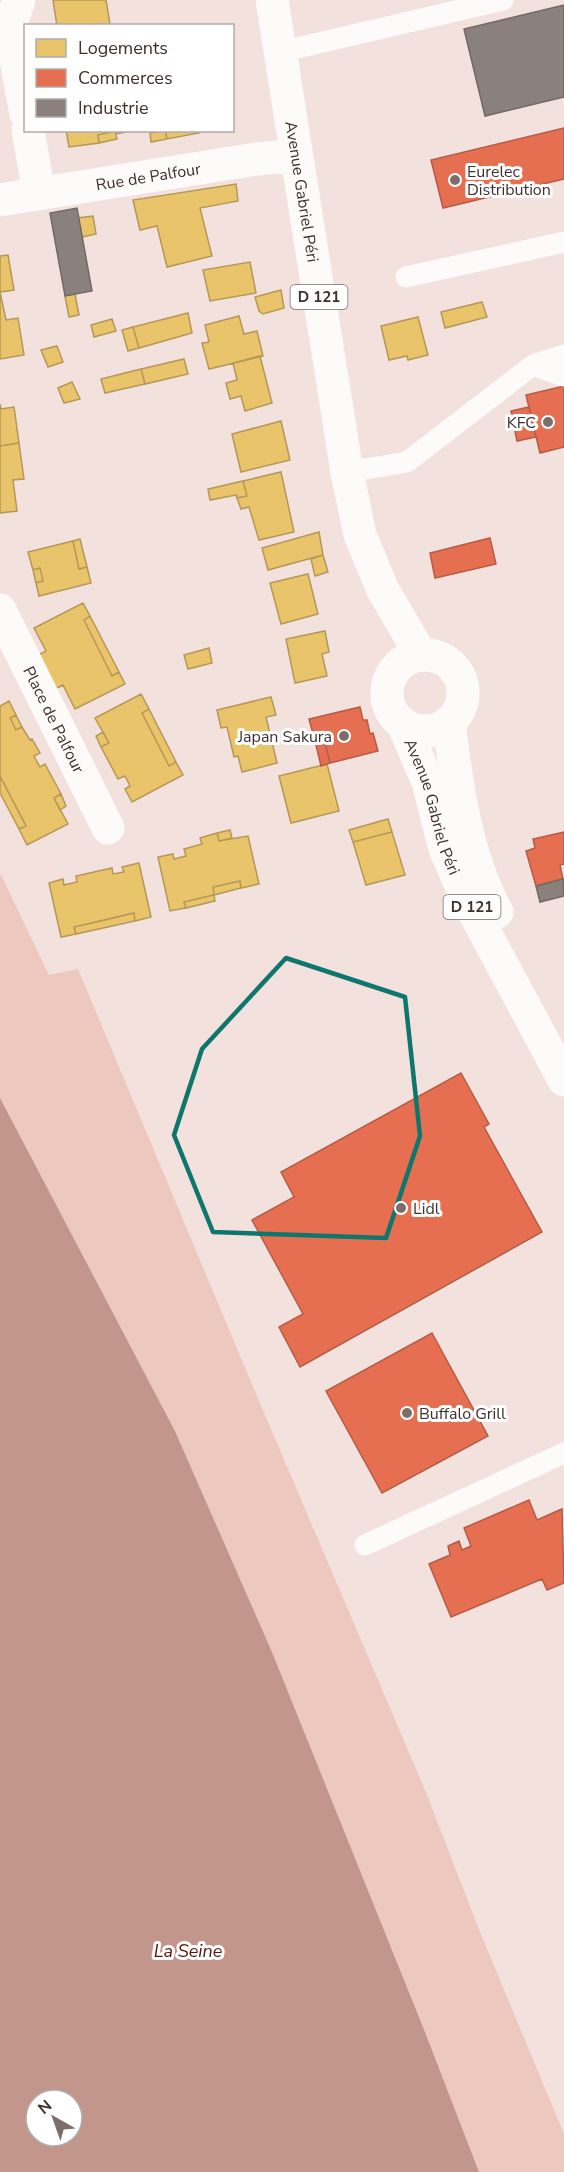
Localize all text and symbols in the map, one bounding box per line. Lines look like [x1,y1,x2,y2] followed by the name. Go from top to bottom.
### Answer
[24,24,234,132] legend
[78,36,168,60] text: Logements
[78,66,173,90] text: Commerces
[78,96,149,120] text: Industrie
[279,120,324,264] street label: Avenue Gabriel Péri
[94,158,203,197] street label: Rue de Palfour
[467,161,551,201] place label: Eurelec Distribution
[448,173,462,187] marker: Eurelec Distribution
[290,285,348,309] road number: D 121
[507,412,536,434] place label: KFC
[541,415,555,429] marker: KFC
[17,663,89,777] street label: Place de Palfour
[237,726,332,748] place label: Japan Sakura
[337,729,351,743] marker: Japan Sakura
[399,735,465,879] street label: Avenue Gabriel Péri
[444,895,500,919] road number: D 121
[413,1198,440,1220] place label: Lidl
[394,1201,408,1215] marker: Lidl
[419,1403,506,1425] place label: Buffalo Grill
[400,1406,414,1420] marker: Buffalo Grill
[154,1939,223,1963] water label: La Seine
[24,2088,84,2148] north arrow
[33,2095,57,2120] text: N

